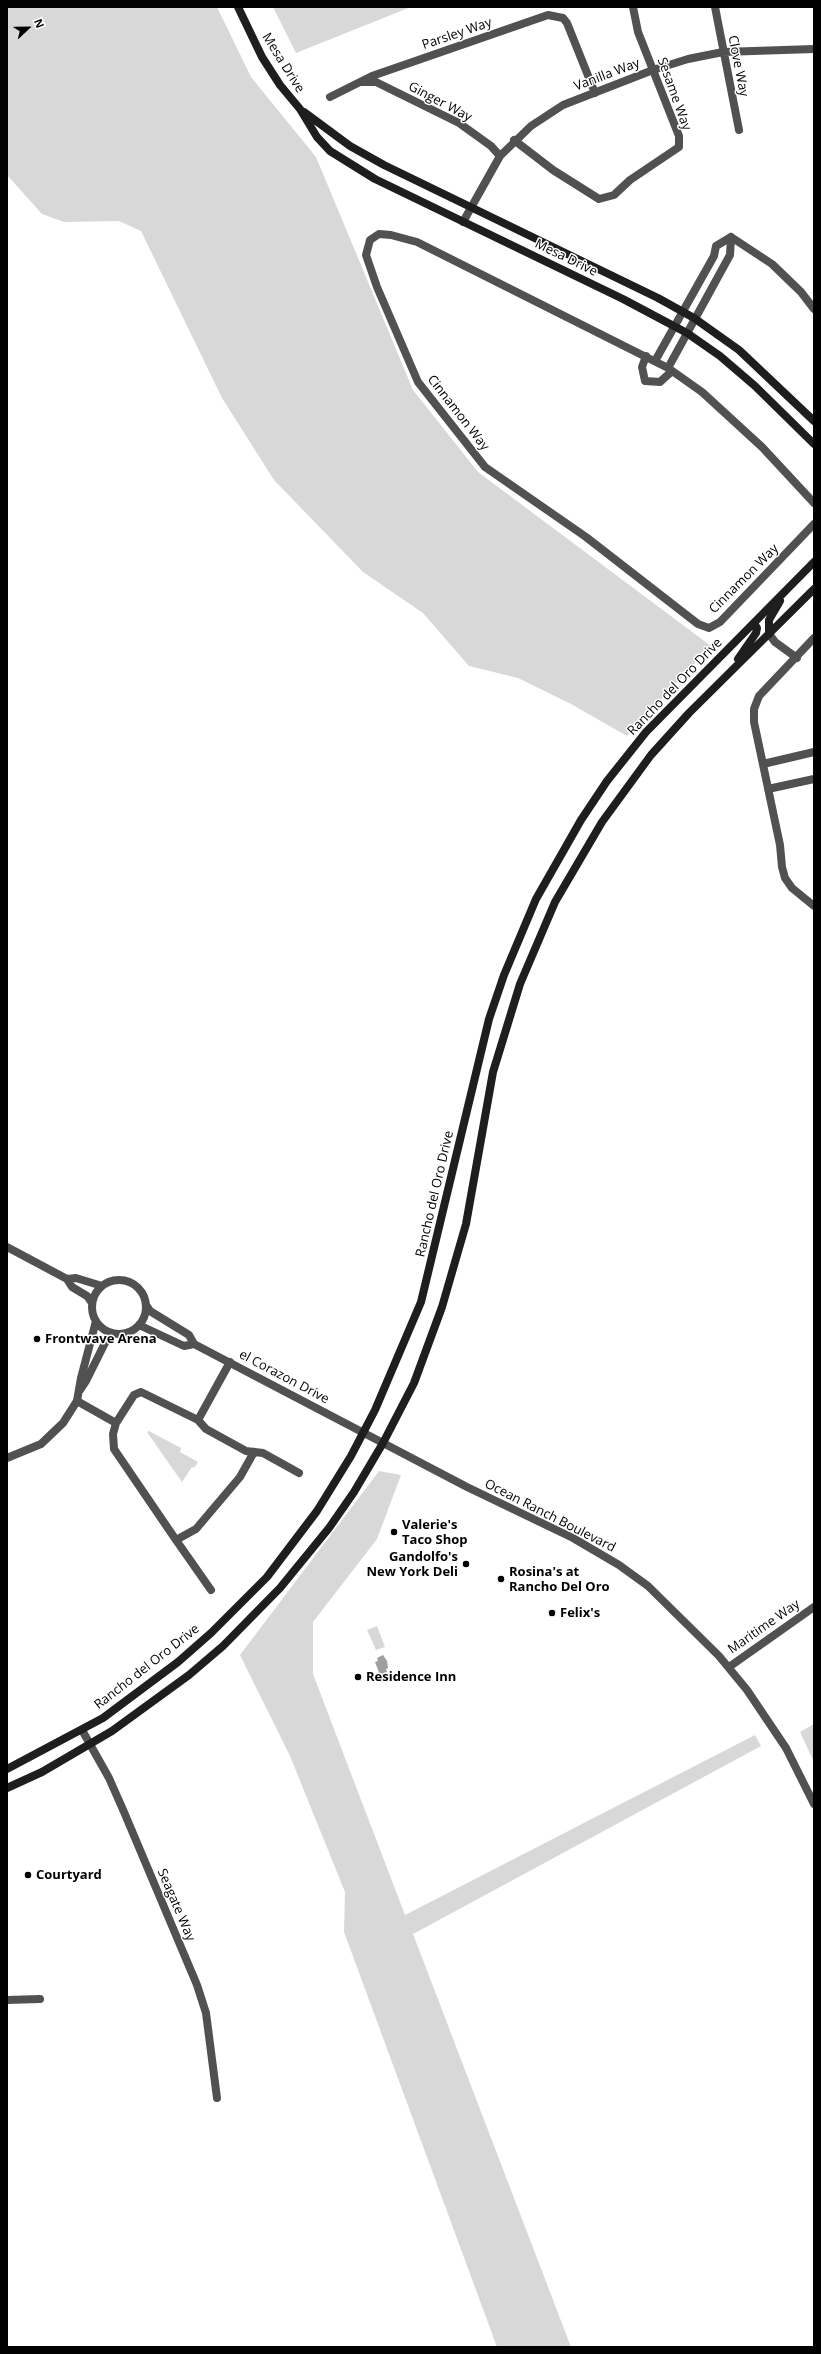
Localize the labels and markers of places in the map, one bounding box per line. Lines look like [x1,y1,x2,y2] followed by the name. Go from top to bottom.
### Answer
[45,1331,157,1347] place label: Frontwave Arena
[32,1334,42,1344] marker: Frontwave Arena
[402,1517,467,1548] place label: Valerie's Taco Shop
[389,1527,399,1537] marker: Valerie's Taco Shop
[367,1549,458,1580] place label: Gandolfo's New York Deli
[461,1559,471,1569] marker: Gandolfo's New York Deli
[509,1564,610,1595] place label: Rosina's at Rancho Del Oro
[496,1574,506,1584] marker: Rosina's at Rancho Del Oro
[560,1605,600,1621] place label: Felix's
[547,1608,557,1618] marker: Felix's
[366,1669,456,1685] place label: Residence Inn
[353,1672,363,1682] marker: Residence Inn
[36,1867,102,1883] place label: Courtyard
[23,1870,33,1880] marker: Courtyard

